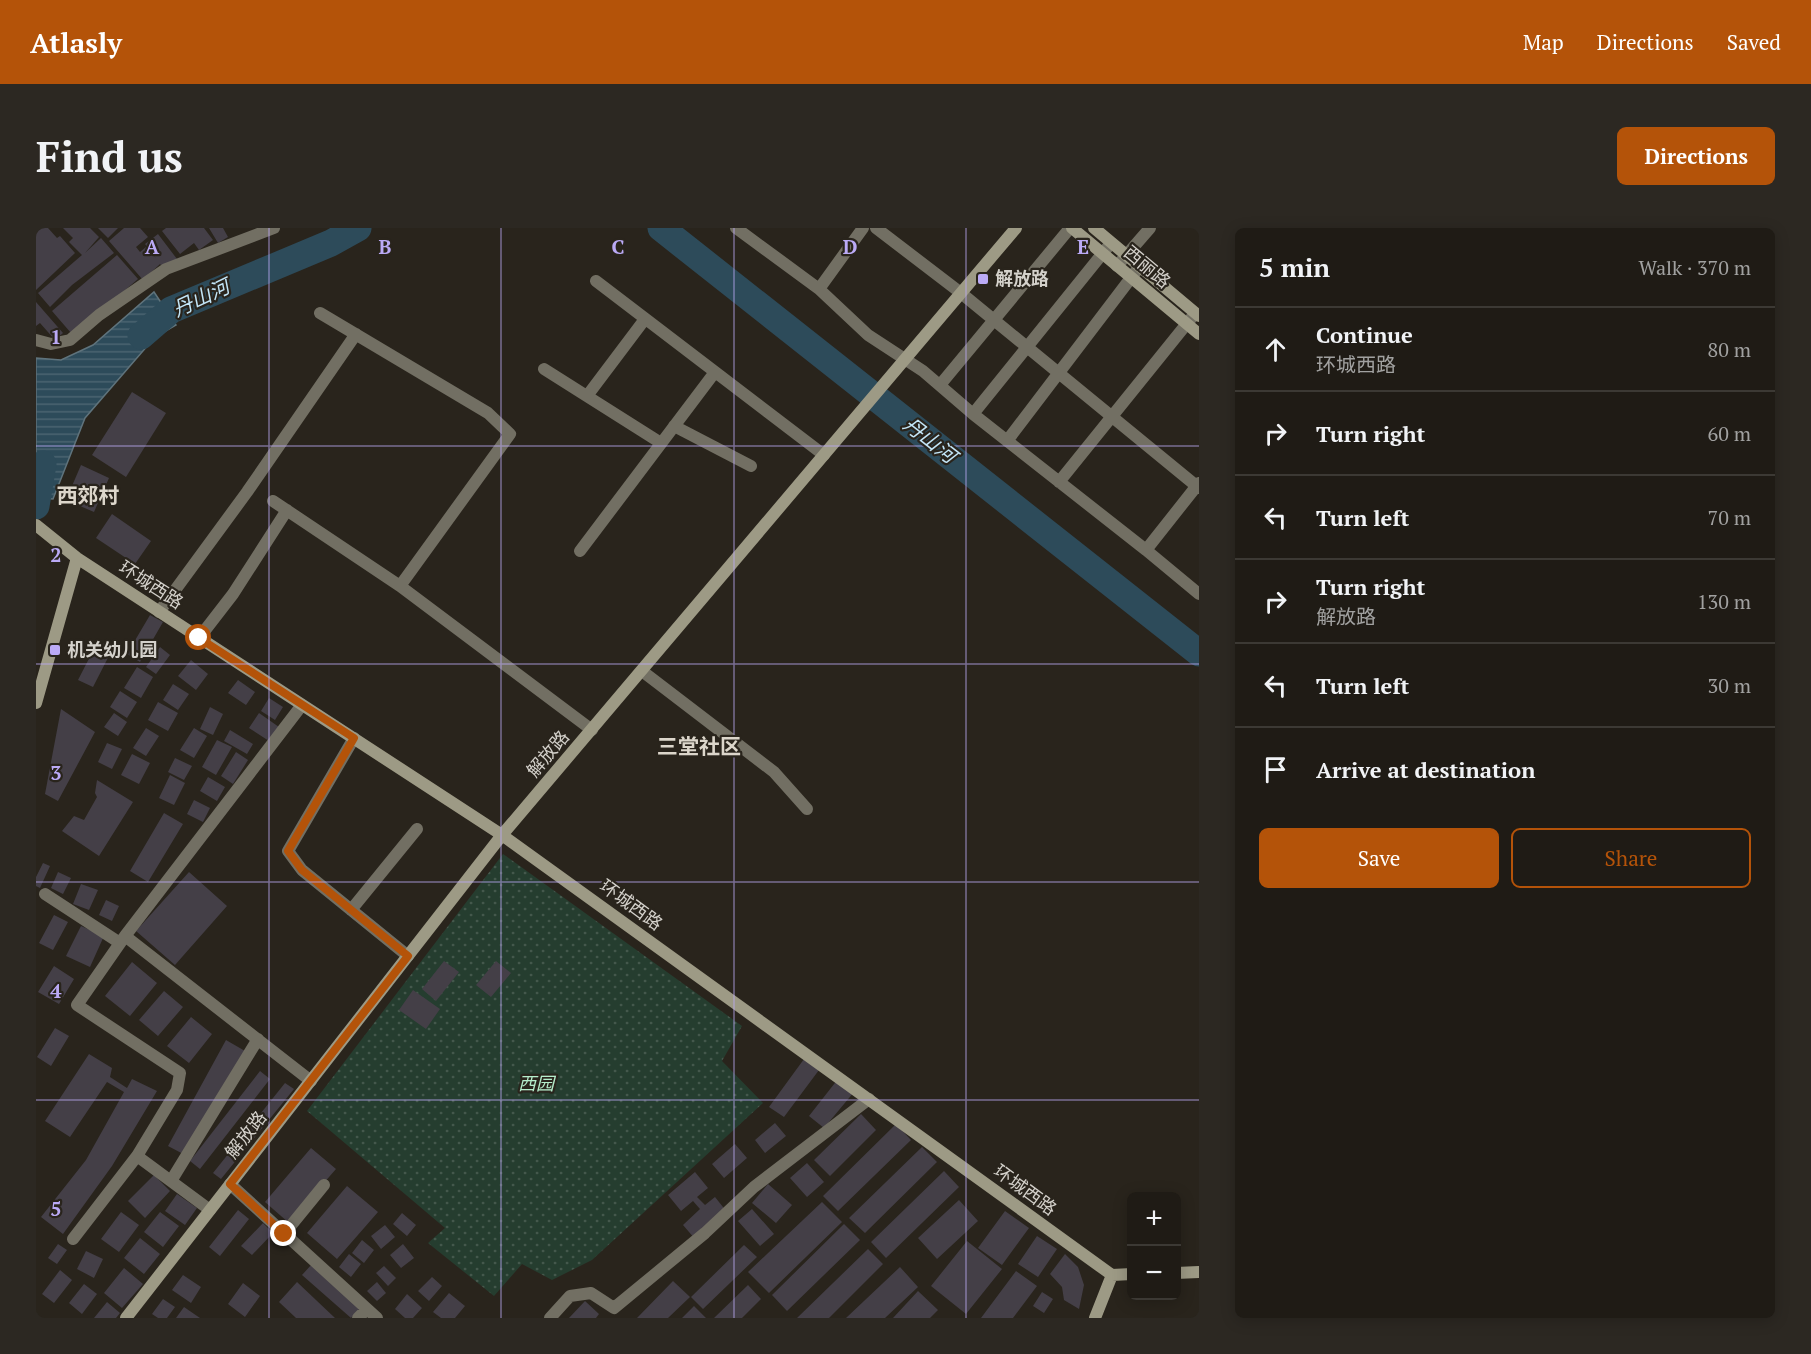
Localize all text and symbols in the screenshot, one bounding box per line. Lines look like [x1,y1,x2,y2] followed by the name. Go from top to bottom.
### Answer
[30,24,122,61] text: Atlasly
[1523,28,1564,56] text: Map
[1597,28,1694,56] text: Directions
[1727,28,1781,56] text: Saved
[1617,127,1775,185] button: Directions
[36,128,183,184] text: Find us
[145,233,160,260] text: A
[379,233,392,260] text: B
[611,233,625,260] text: C
[843,233,857,260] text: D
[1077,233,1089,260] text: E
[1119,240,1176,293] street label: 西丽路
[1259,250,1330,284] text: 5 min
[1639,254,1751,281] text: Walk · 370 m
[995,266,1049,290] place label: 解放路
[168,271,237,322] water label: 丹山河
[976,272,990,286] marker: 解放路
[1316,320,1413,349] text: Continue
[50,323,62,350] text: 1
[1259,333,1292,366] icon: ahead
[1708,336,1751,363] text: 80 m
[1316,351,1396,378] text: 环城西路
[898,410,965,471] water label: 丹山河
[1259,417,1292,450] icon: right
[1316,419,1425,448] text: Turn right
[1708,420,1751,447] text: 60 m
[57,481,120,509] district label: 西郊村
[1259,501,1292,534] icon: left
[1316,503,1409,532] text: Turn left
[1708,504,1751,531] text: 70 m
[50,541,62,568] text: 2
[115,554,188,614] street label: 环城西路
[1316,572,1425,601] text: Turn right
[1259,585,1292,618] icon: right
[1697,588,1751,615] text: 130 m
[1316,603,1376,630] text: 解放路
[185,624,211,650] route start
[67,637,157,661] place label: 机关幼儿园
[48,643,62,657] marker: 机关幼儿园
[1259,669,1292,702] icon: left
[1316,671,1409,700] text: Turn left
[1708,672,1751,699] text: 30 m
[521,725,574,782] street label: 解放路
[657,732,741,760] district label: 三堂社区
[1259,753,1292,786] icon: arrive
[1316,755,1535,784] text: Arrive at destination
[50,759,62,786] text: 3
[1259,828,1499,888] button: Save
[1511,828,1751,888] button: Share
[595,873,668,935] street label: 环城西路
[50,977,62,1004] text: 4
[518,1071,557,1095] park label: 西园
[219,1106,271,1163] street label: 解放路
[989,1158,1062,1220] street label: 环城西路
[1127,1192,1181,1300] map controls
[1127,1192,1181,1246] button: +
[50,1195,62,1222] text: 5
[270,1220,296,1246] route end
[1127,1246,1181,1300] button: −

